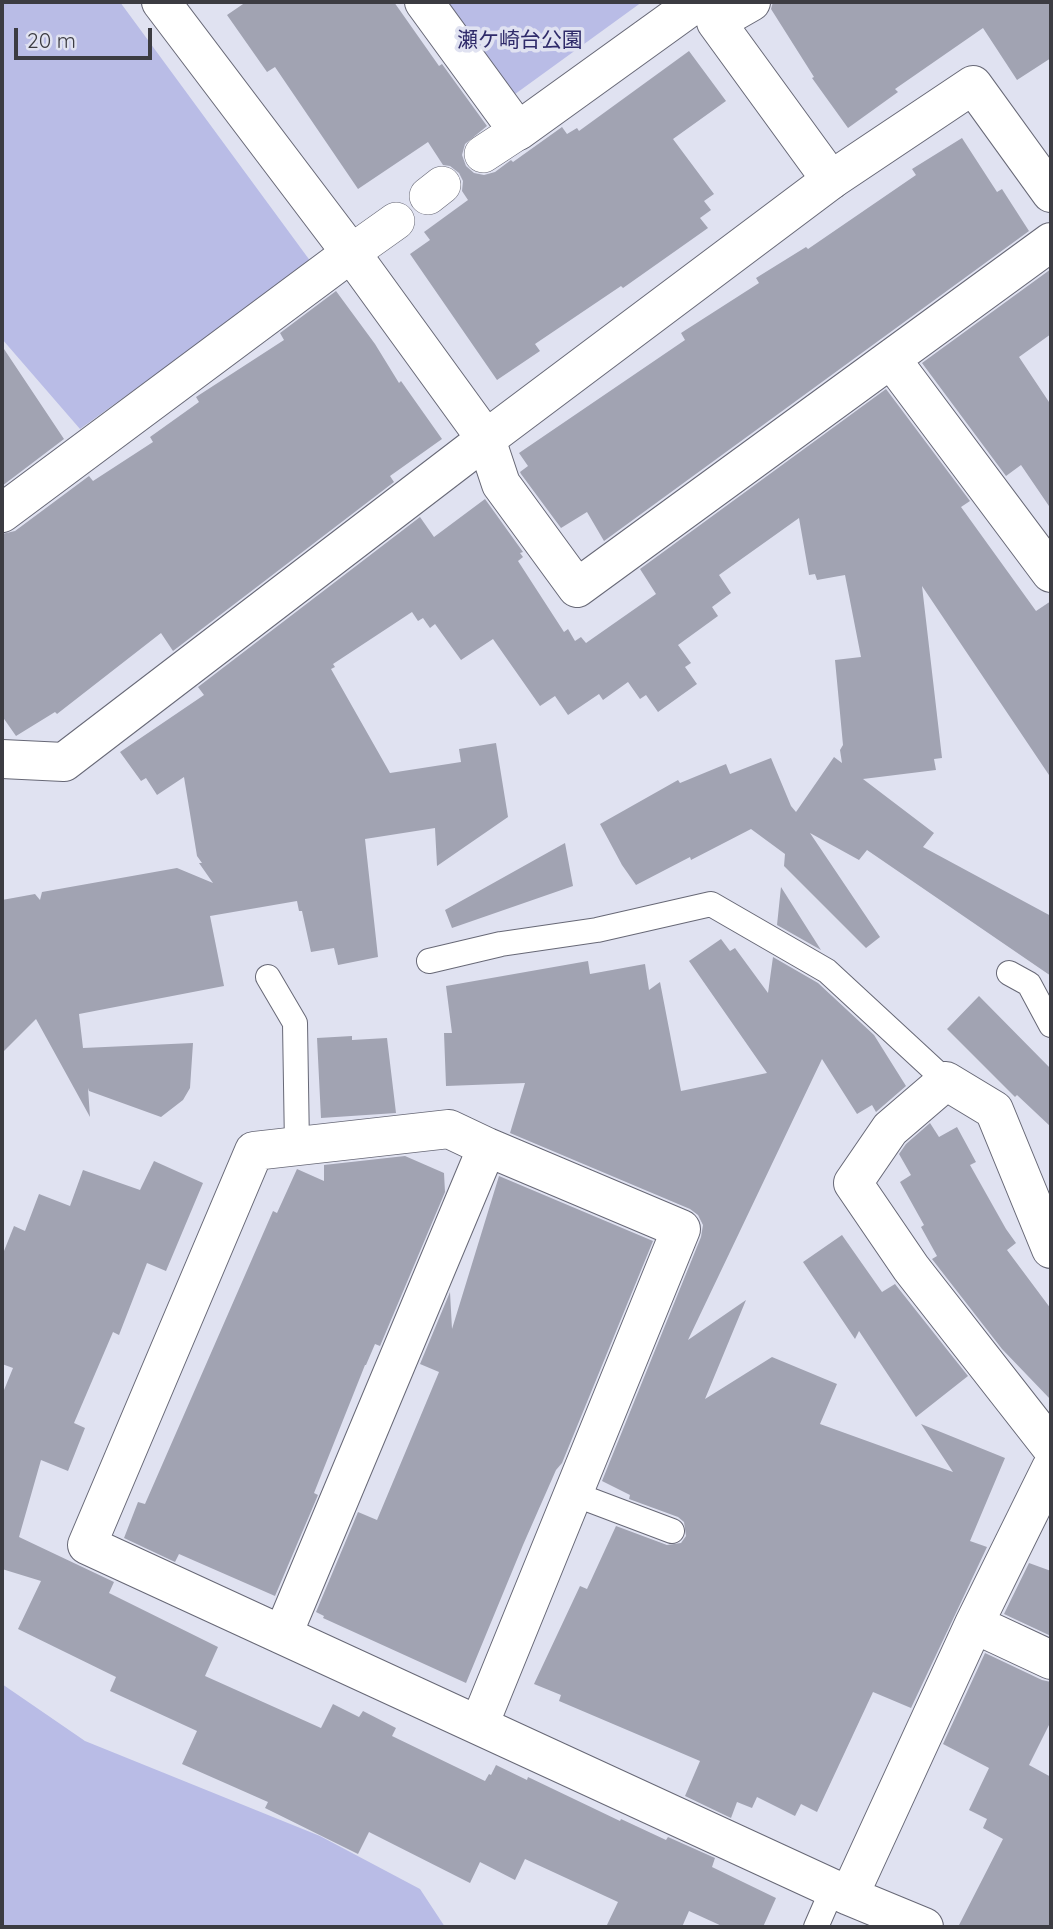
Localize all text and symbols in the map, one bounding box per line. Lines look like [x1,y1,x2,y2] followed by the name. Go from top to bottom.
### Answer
[18,14,156,58] scale bar
[27,27,76,53] text: 20 m
[457,28,583,54] park label: 瀬ケ崎台公園

